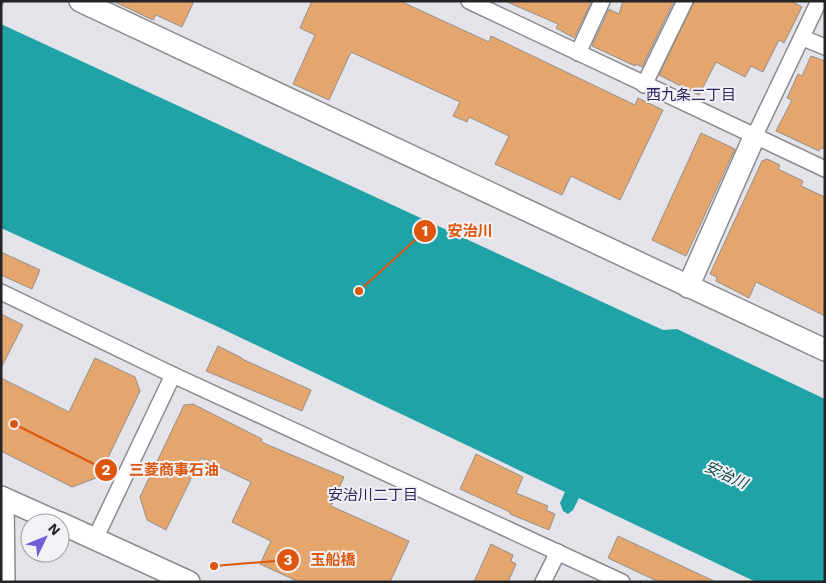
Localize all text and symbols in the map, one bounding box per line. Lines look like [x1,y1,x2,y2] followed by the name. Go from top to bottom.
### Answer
[646,86,736,104] district label: 西九条二丁目
[413,216,503,246] callout: 安治川
[422,222,428,240] text: 1
[447,222,493,240] text: 安治川
[94,455,229,485] callout: 三菱商事石油
[702,457,752,494] water label: 安治川
[102,461,111,479] text: 2
[129,461,219,479] text: 三菱商事石油
[328,486,418,504] district label: 安治川二丁目
[20,513,70,563] north arrow
[45,520,64,538] text: N
[276,545,366,575] callout: 玉船橋
[284,551,293,569] text: 3
[310,551,356,569] text: 玉船橋

